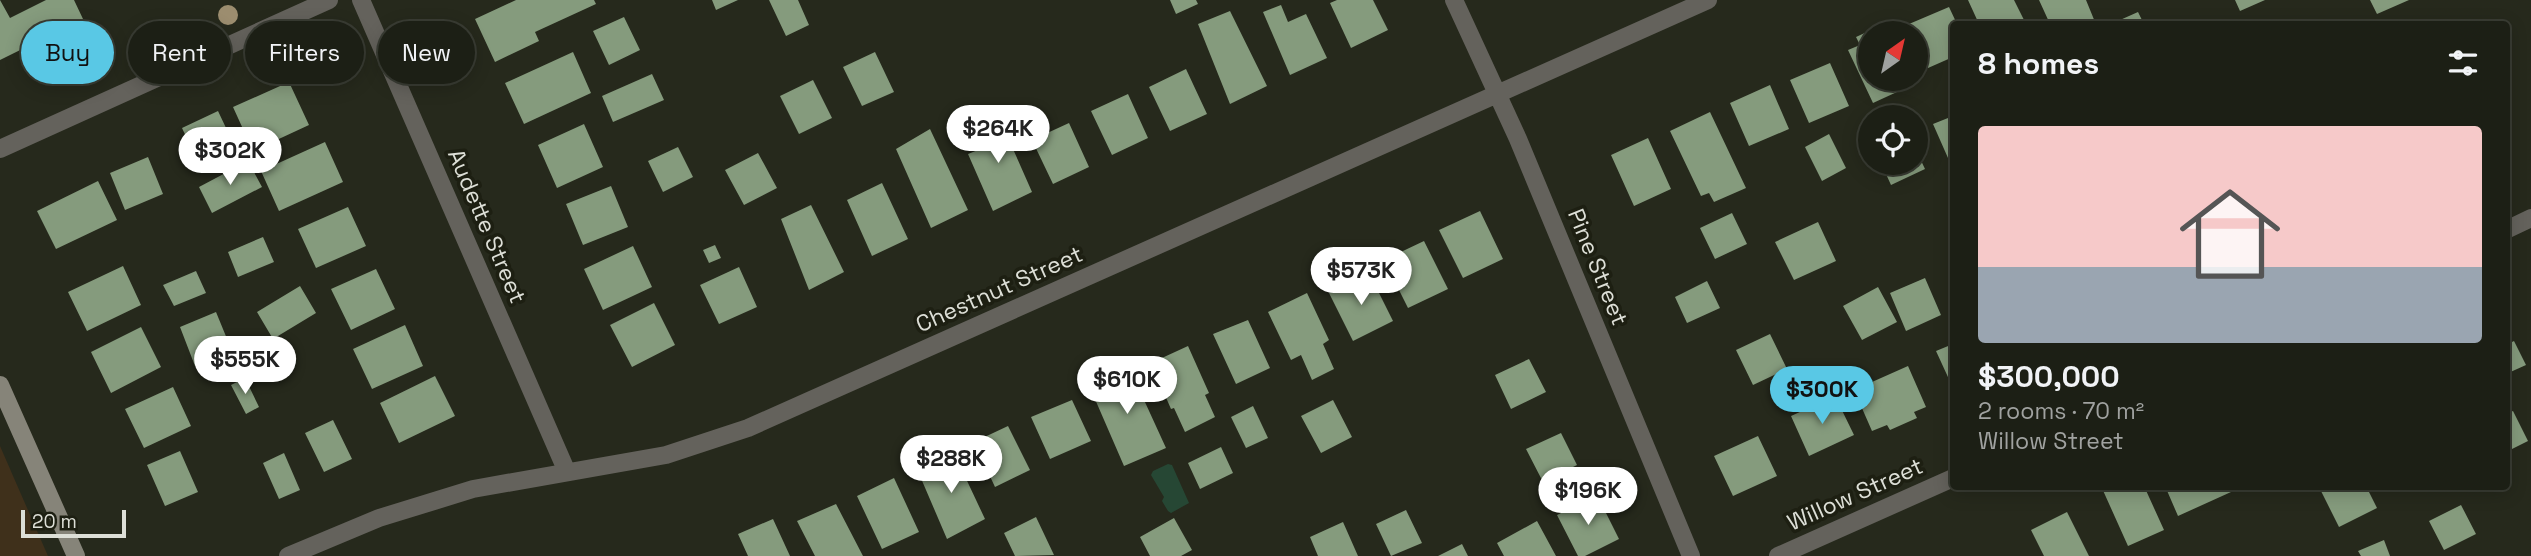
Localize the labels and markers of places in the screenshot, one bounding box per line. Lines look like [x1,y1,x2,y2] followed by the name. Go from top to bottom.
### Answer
[949,106,1047,165] pin: $264K
[181,128,279,187] pin: $302K
[1312,247,1410,307] pin: $573K
[196,336,294,396] pin: $555K
[1078,356,1176,416] pin: $610K
[1773,366,1871,426] pin: $300K
[902,435,1000,495] pin: $288K
[1539,468,1637,527] pin: $196K

